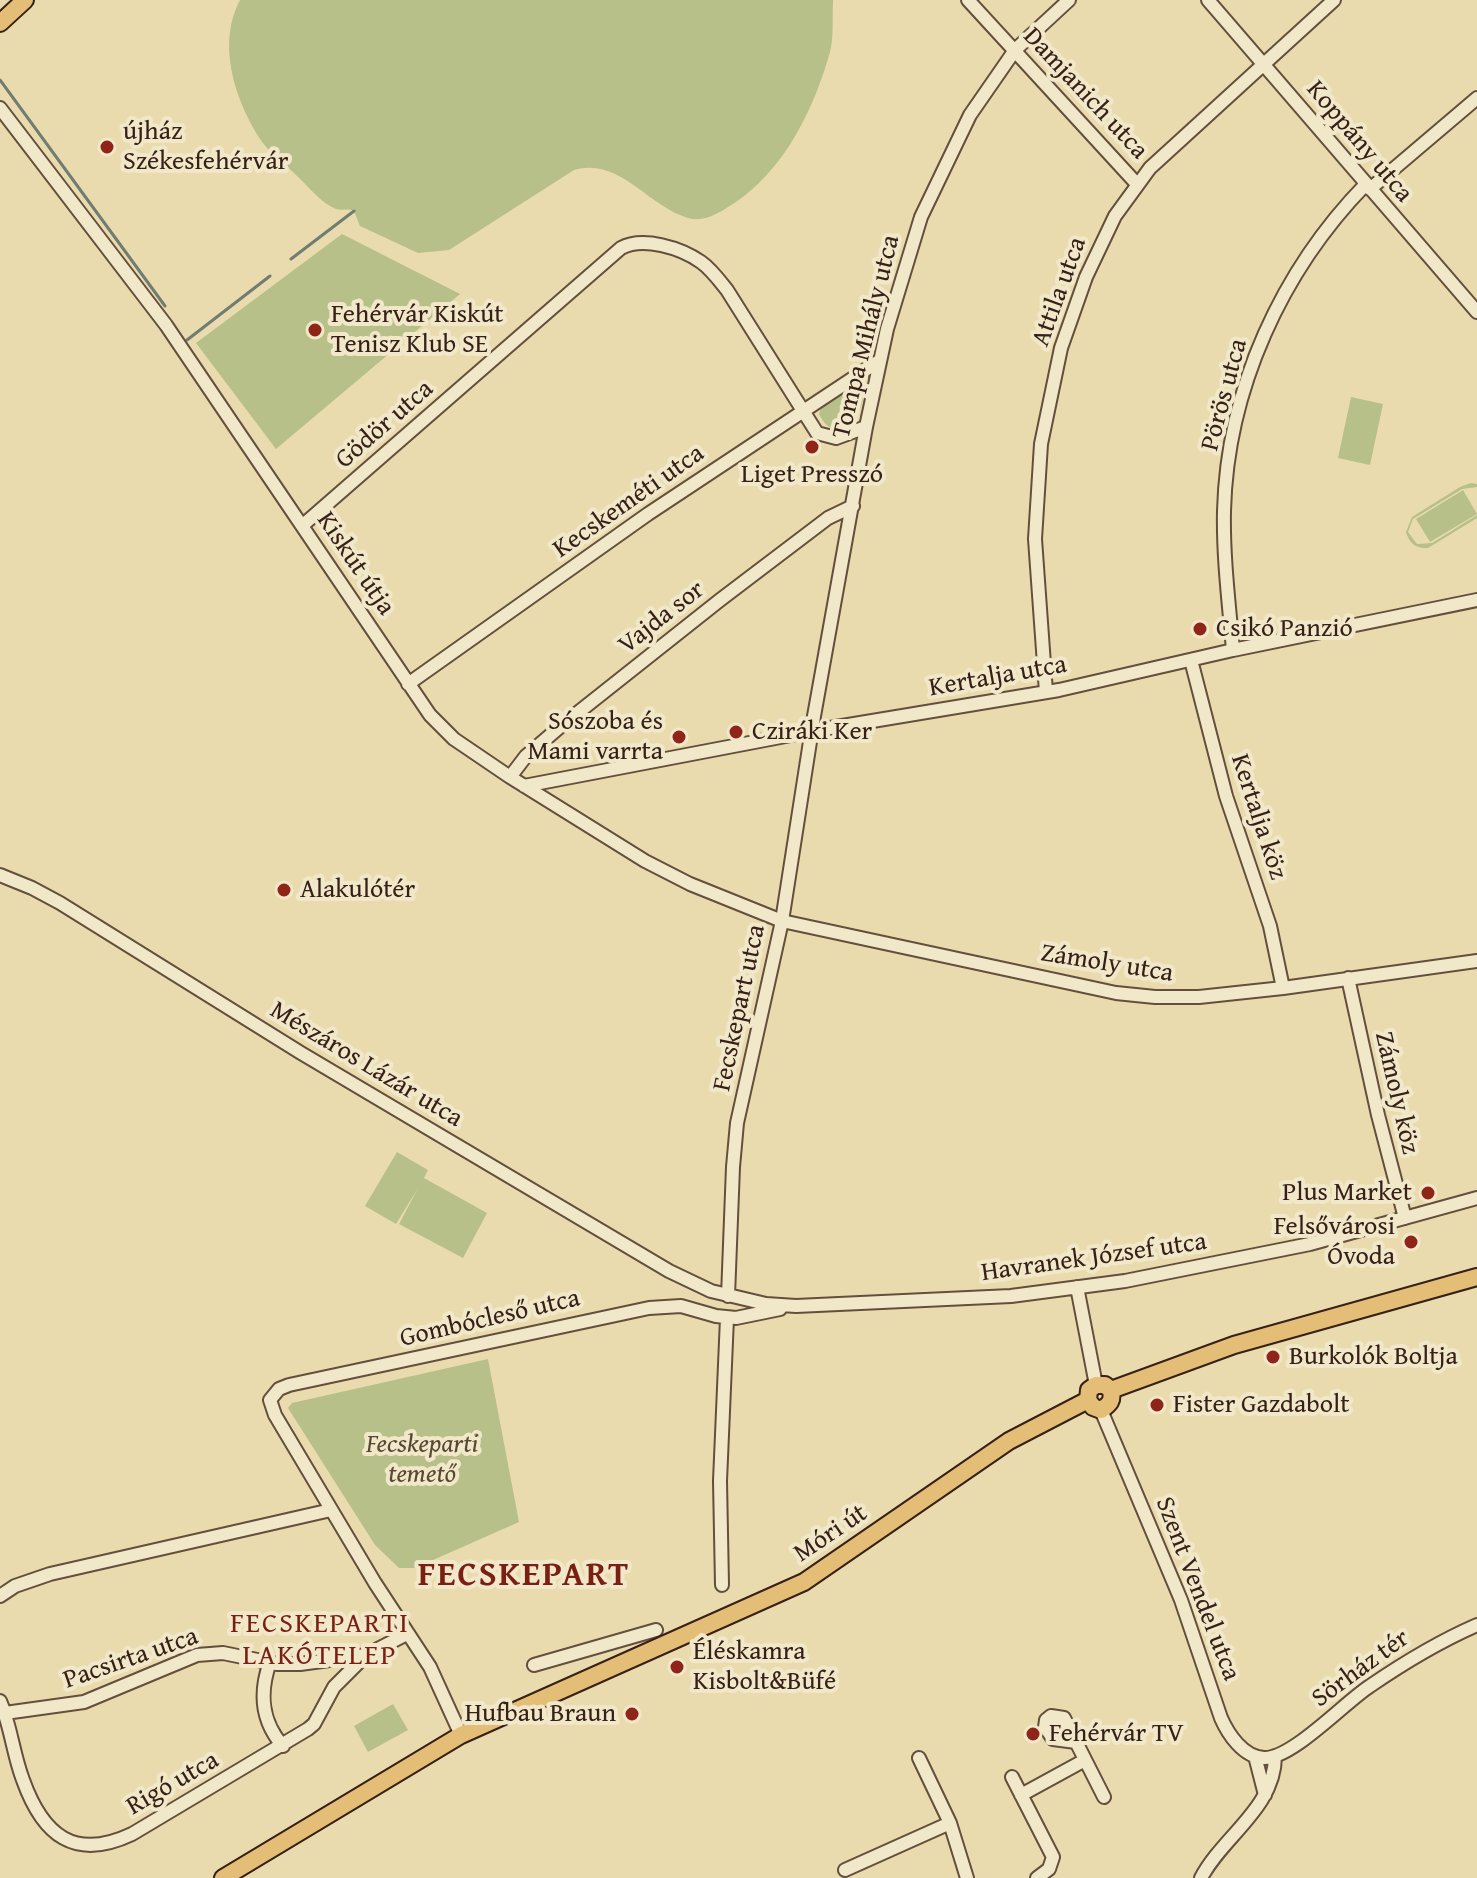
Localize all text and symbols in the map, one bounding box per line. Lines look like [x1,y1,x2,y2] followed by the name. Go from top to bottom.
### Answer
[1016,22,1154,166] street label: Damjanich utca
[1299,75,1419,209] street label: Koppány utca
[123,116,288,178] place label: újház Székesfehérvár
[98,138,116,156] marker: újház Székesfehérvár
[827,232,907,442] street label: Tompa Mihály utca
[1026,233,1094,351] street label: Attila utca
[331,299,504,360] place label: Fehérvár Kiskút Tenisz Klub SE
[306,321,324,339] marker: Fehérvár Kiskút Tenisz Klub SE
[1195,336,1255,454] street label: Pörös utca
[330,374,440,476] street label: Gödör utca
[548,438,710,566] street label: Kecskeméti utca
[803,438,821,456] marker: Liget Presszó
[741,459,883,491] place label: Liget Presszó
[309,506,401,622] street label: Kiskút útja
[613,575,711,661] street label: Vajda sor
[1216,613,1353,645] place label: Csikó Panzió
[1191,620,1209,638] marker: Csikó Panzió
[927,650,1069,704] street label: Kertalja utca
[528,706,663,768] place label: Sószoba és Mami varrta
[752,716,872,748] place label: Cziráki Ker
[727,723,745,741] marker: Cziráki Ker
[670,728,688,746] marker: Sószoba és Mami varrta
[1223,750,1293,884] street label: Kertalja köz
[300,874,415,906] place label: Alakulótér
[275,881,293,899] marker: Alakulótér
[707,922,773,1094] street label: Fecskepart utca
[1039,938,1175,990] street label: Zámoly utca
[264,995,468,1135] street label: Mészáros Lázár utca
[1367,1029,1425,1157] street label: Zámoly köz
[1282,1177,1412,1209] place label: Plus Market
[1419,1184,1437,1202] marker: Plus Market
[1274,1211,1395,1272] place label: Felsővárosi Óvoda
[979,1227,1209,1289] street label: Havranek József utca
[1402,1233,1420,1251] marker: Felsővárosi Óvoda
[397,1283,583,1355] street label: Gombócleső utca
[1289,1341,1458,1373] place label: Burkolók Boltja
[1264,1348,1282,1366] marker: Burkolók Boltja
[1173,1389,1349,1421] place label: Fister Gazdabolt
[1148,1396,1166,1414] marker: Fister Gazdabolt
[366,1429,478,1490] park label: Fecskeparti temető
[1148,1493,1246,1685] street label: Szent Vendel utca
[788,1498,874,1570] street label: Móri út
[418,1556,630,1596] district label: FECSKEPART
[230,1608,410,1674] district label: FECSKEPARTI LAKÓTELEP
[60,1621,202,1697] street label: Pacsirta utca
[1306,1623,1416,1715] street label: Sörház tér
[693,1636,836,1698] place label: Éléskamra Kisbolt&Büfé
[668,1658,686,1676] marker: Éléskamra Kisbolt&Büfé
[465,1698,616,1730] place label: Hufbau Braun
[623,1705,641,1723] marker: Hufbau Braun
[1049,1718,1184,1750] place label: Fehérvár TV
[1024,1725,1042,1743] marker: Fehérvár TV
[121,1745,225,1823] street label: Rigó utca

